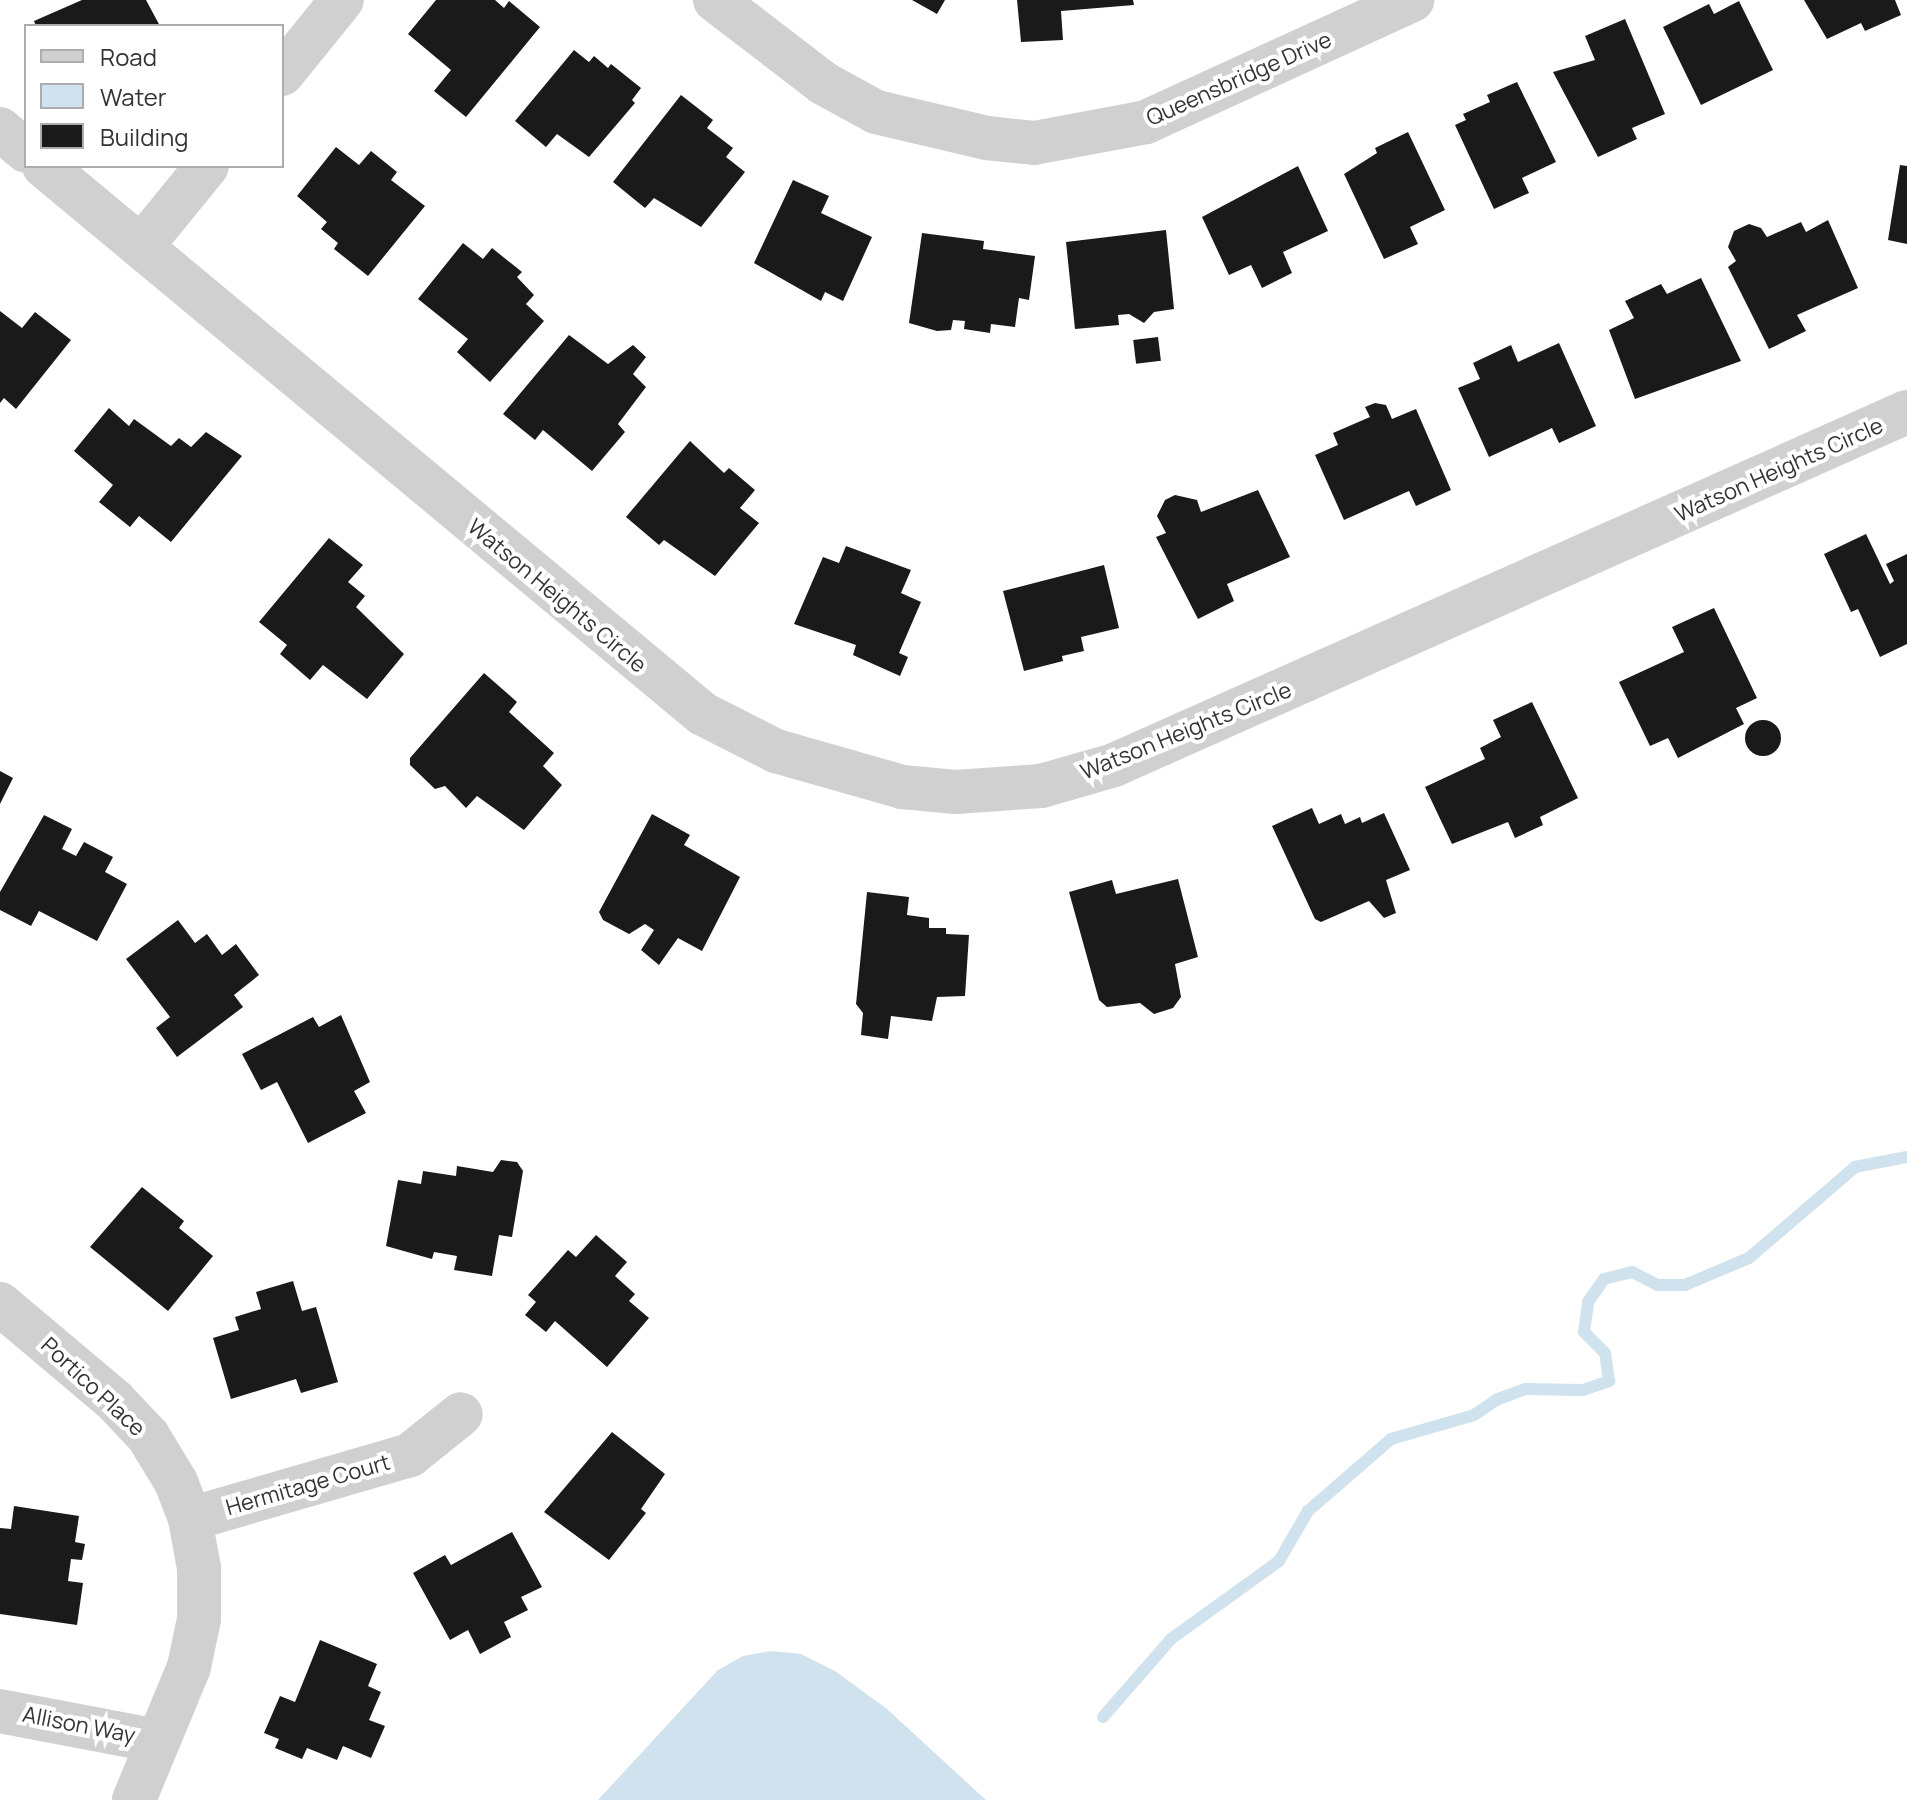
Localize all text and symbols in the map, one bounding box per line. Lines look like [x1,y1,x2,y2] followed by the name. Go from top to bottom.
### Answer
[24,24,284,168] legend
[1142,26,1336,132] street label: Queensbridge Drive
[100,40,157,73] text: Road
[100,80,167,113] text: Water
[100,120,188,153] text: Building
[1671,412,1887,528] street label: Watson Heights Circle
[462,514,652,678] street label: Watson Heights Circle
[1077,677,1295,785] street label: Watson Heights Circle
[35,1332,151,1442] street label: Portico Place
[223,1449,393,1521] street label: Hermitage Court
[20,1701,138,1749] street label: Allison Way

